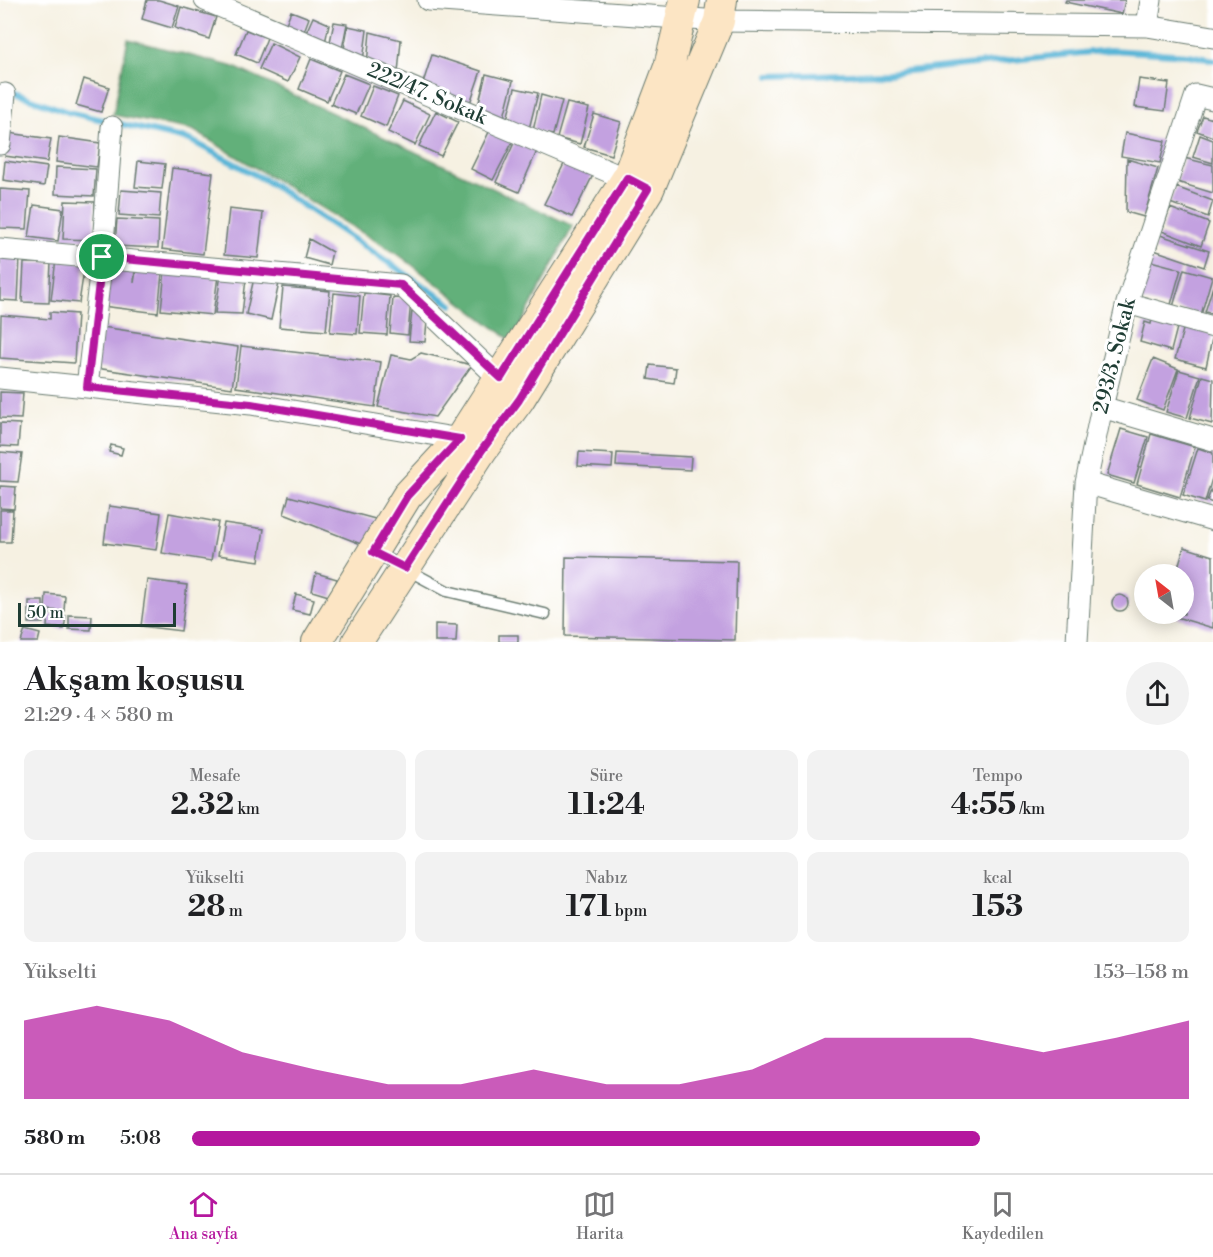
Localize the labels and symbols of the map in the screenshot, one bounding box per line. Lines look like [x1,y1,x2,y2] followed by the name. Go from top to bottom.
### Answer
[363,57,492,131] street label: 222/47. Sokak
[76,231,127,282] pin
[1088,295,1142,416] street label: 293/3. Sokak
[1134,564,1194,624] north arrow
[18,600,176,628] scale bar

